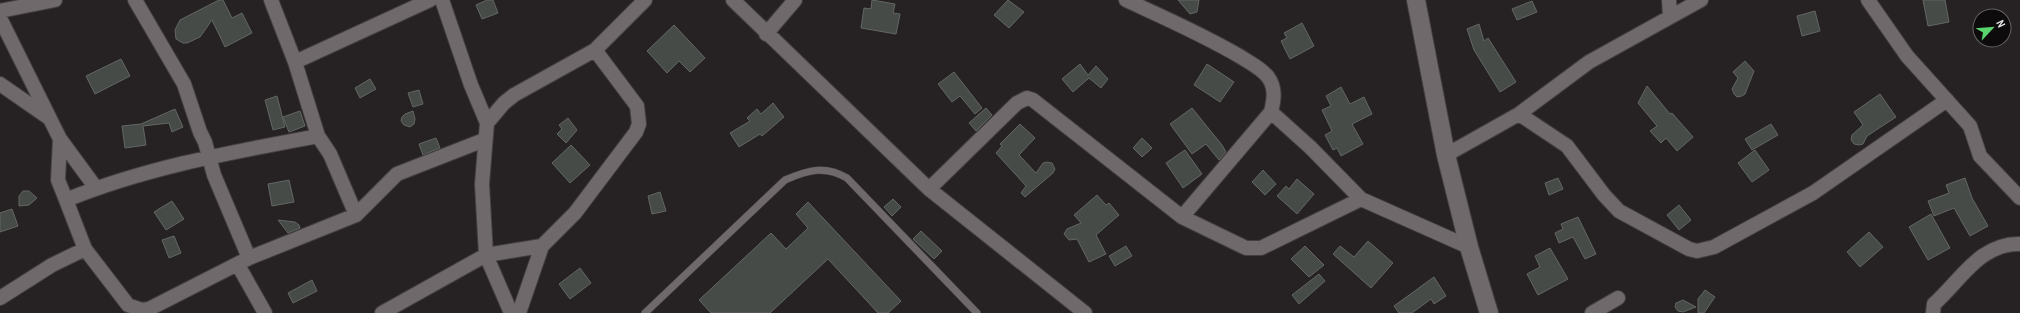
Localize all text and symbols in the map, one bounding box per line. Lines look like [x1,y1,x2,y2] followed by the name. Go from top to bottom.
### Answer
[1972,8,2012,48] north arrow
[1993,18,2009,30] text: N

